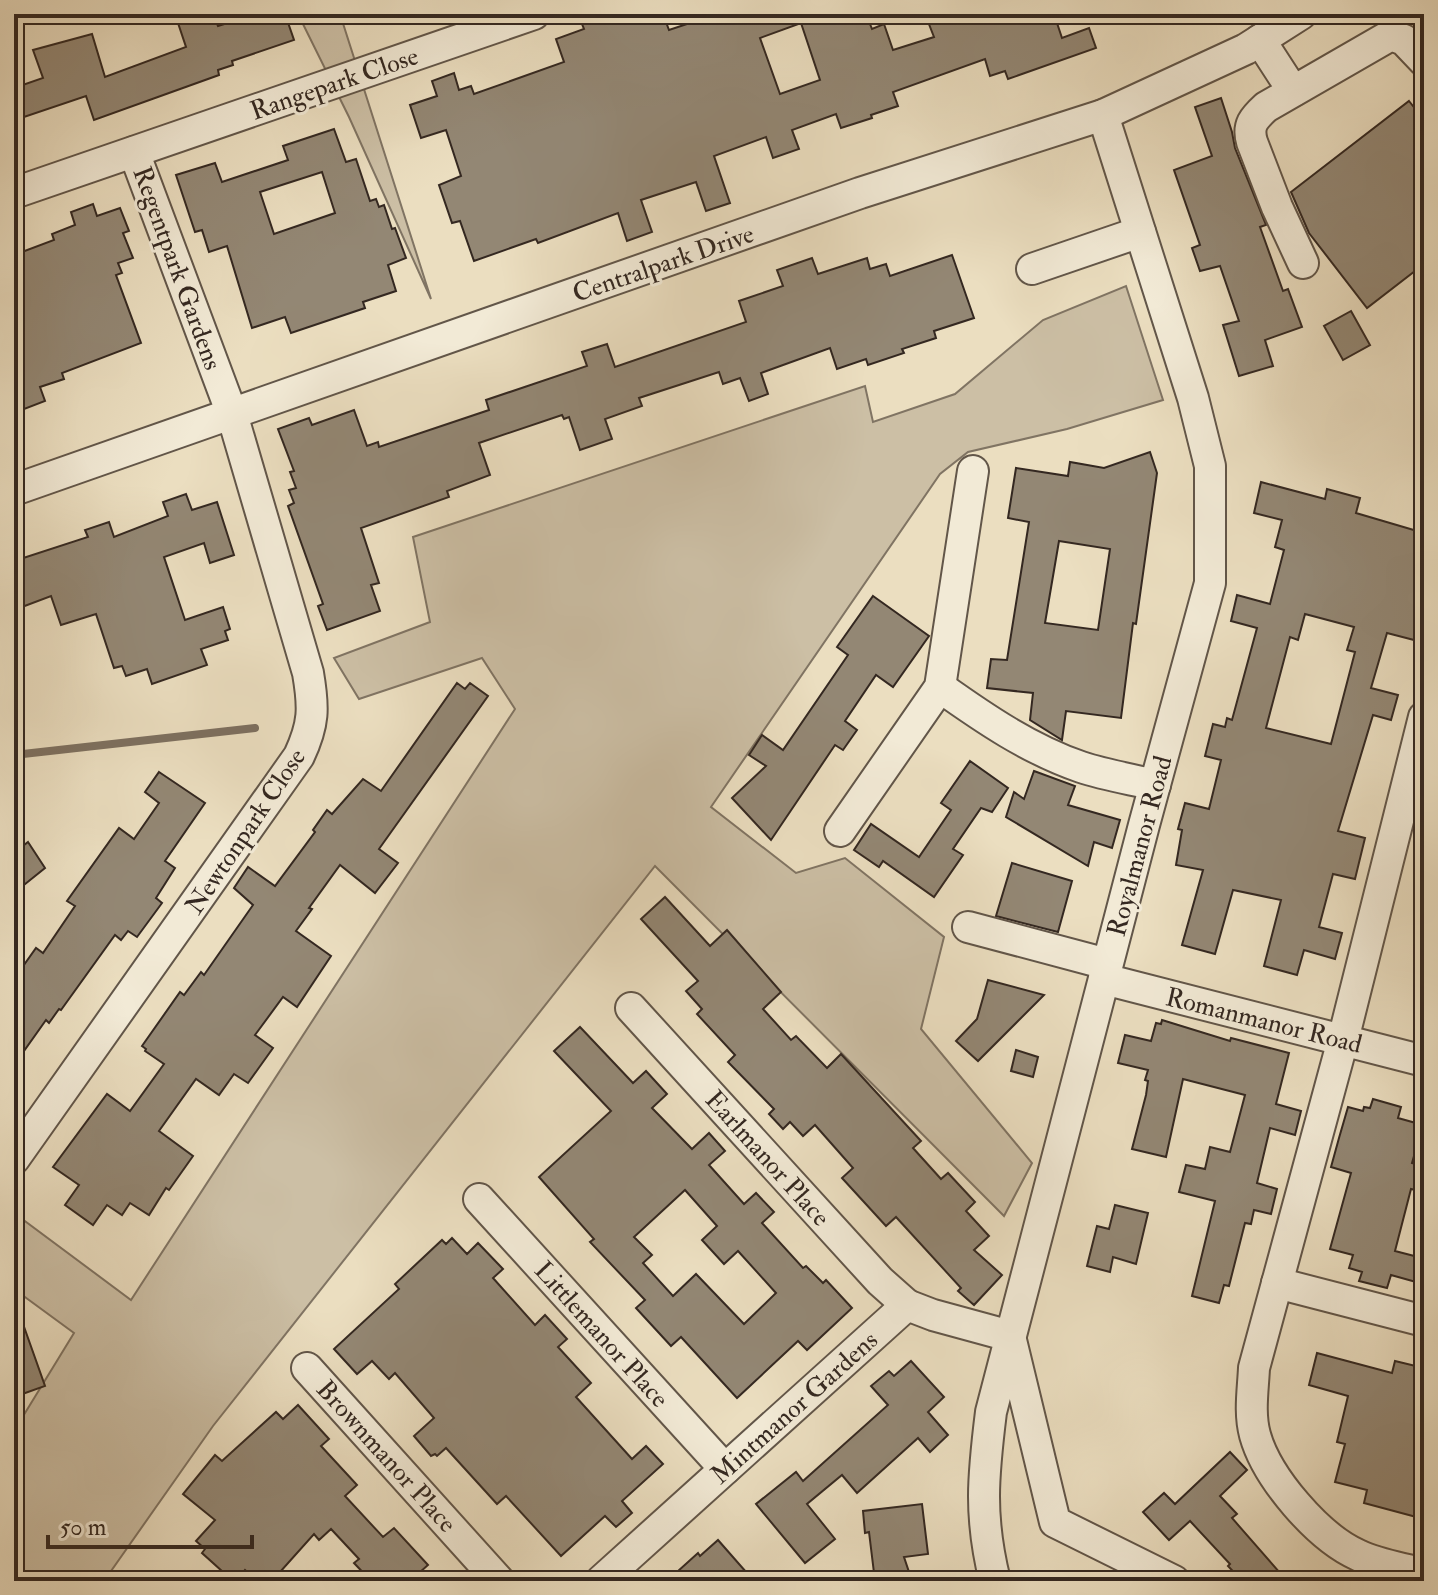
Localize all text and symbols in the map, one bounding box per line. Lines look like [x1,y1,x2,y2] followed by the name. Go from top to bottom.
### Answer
[246,40,423,129] street label: Rangepark Close
[124,162,229,375] street label: Regentpark Gardens
[569,218,759,311] street label: Centralpark Drive
[179,742,314,921] street label: Newtonpark Close
[1100,752,1180,940] street label: Royalmanor Road
[1162,981,1366,1061] street label: Romanmanor Road
[698,1084,837,1233] street label: Earlmanor Place
[527,1255,675,1414] street label: Littlemanor Place
[705,1324,885,1491] street label: Mintmanor Gardens
[309,1374,463,1540] street label: Brownmanor Place
[48,1499,252,1549] scale bar
[60,1512,107,1543] text: 50 m

